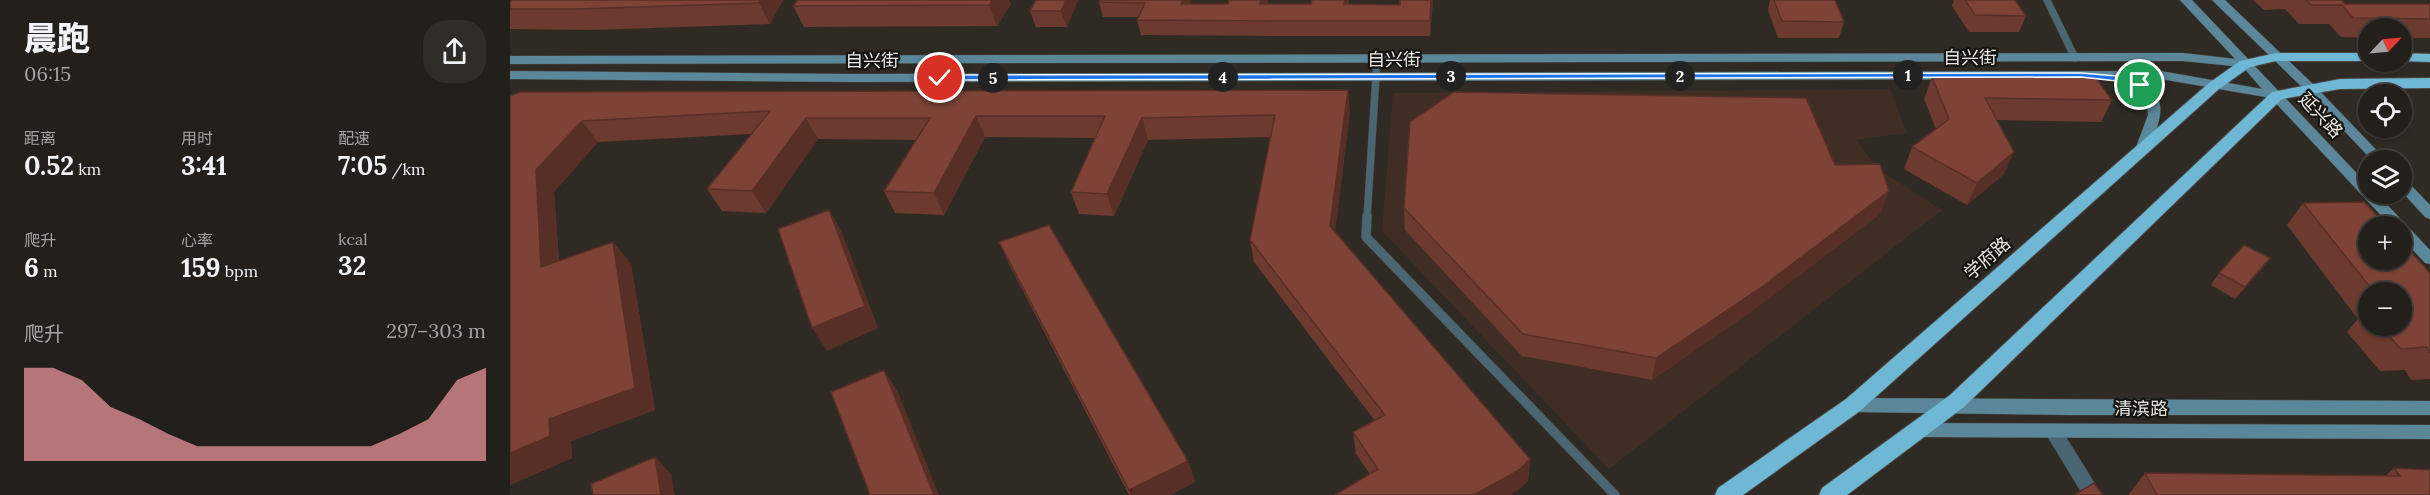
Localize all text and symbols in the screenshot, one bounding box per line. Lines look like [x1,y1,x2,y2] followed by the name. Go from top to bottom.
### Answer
[24,17,90,59] text: 晨跑
[2358,18,2412,72] north arrow
[2358,18,2412,336] map controls
[423,20,486,83] button: share
[1943,46,1997,69] street label: 自兴街
[1367,48,1421,71] street label: 自兴街
[845,49,899,72] street label: 自兴街
[914,52,965,103] pin
[2114,59,2165,110] pin
[1893,60,1923,90] pin: 1
[24,61,71,86] text: 06:15
[923,61,956,94] icon: check
[1436,61,1466,91] pin: 3
[1665,61,1695,91] pin: 2
[1208,62,1238,92] pin: 4
[978,63,1008,93] pin: 5
[1905,65,1911,85] text: 1
[1447,66,1455,86] text: 3
[1676,66,1684,86] text: 2
[1219,67,1227,87] text: 4
[989,68,997,88] text: 5
[2123,68,2156,101] icon: arrive
[2358,84,2412,138] button: locate
[2294,87,2348,143] street label: 延兴路
[24,128,56,148] text: 距离
[181,128,213,148] text: 用时
[338,128,370,148] text: 配速
[24,149,74,182] text: 0.52
[181,149,227,182] text: 3:41
[338,149,387,182] text: 7:05
[2358,150,2412,204] button: layers
[74,159,101,179] text: km
[387,159,425,179] text: /km
[2358,216,2412,270] button: +
[338,229,368,249] text: kcal
[24,230,56,250] text: 爬升
[181,230,213,250] text: 心率
[1959,232,2015,284] street label: 学府路
[338,249,366,282] text: 32
[24,251,39,284] text: 6
[181,251,221,284] text: 159
[39,261,57,281] text: m
[221,261,258,281] text: bpm
[2358,282,2412,336] button: −
[386,318,486,343] text: 297–303 m
[24,321,64,346] text: 爬升
[2114,397,2168,420] street label: 清滨路

